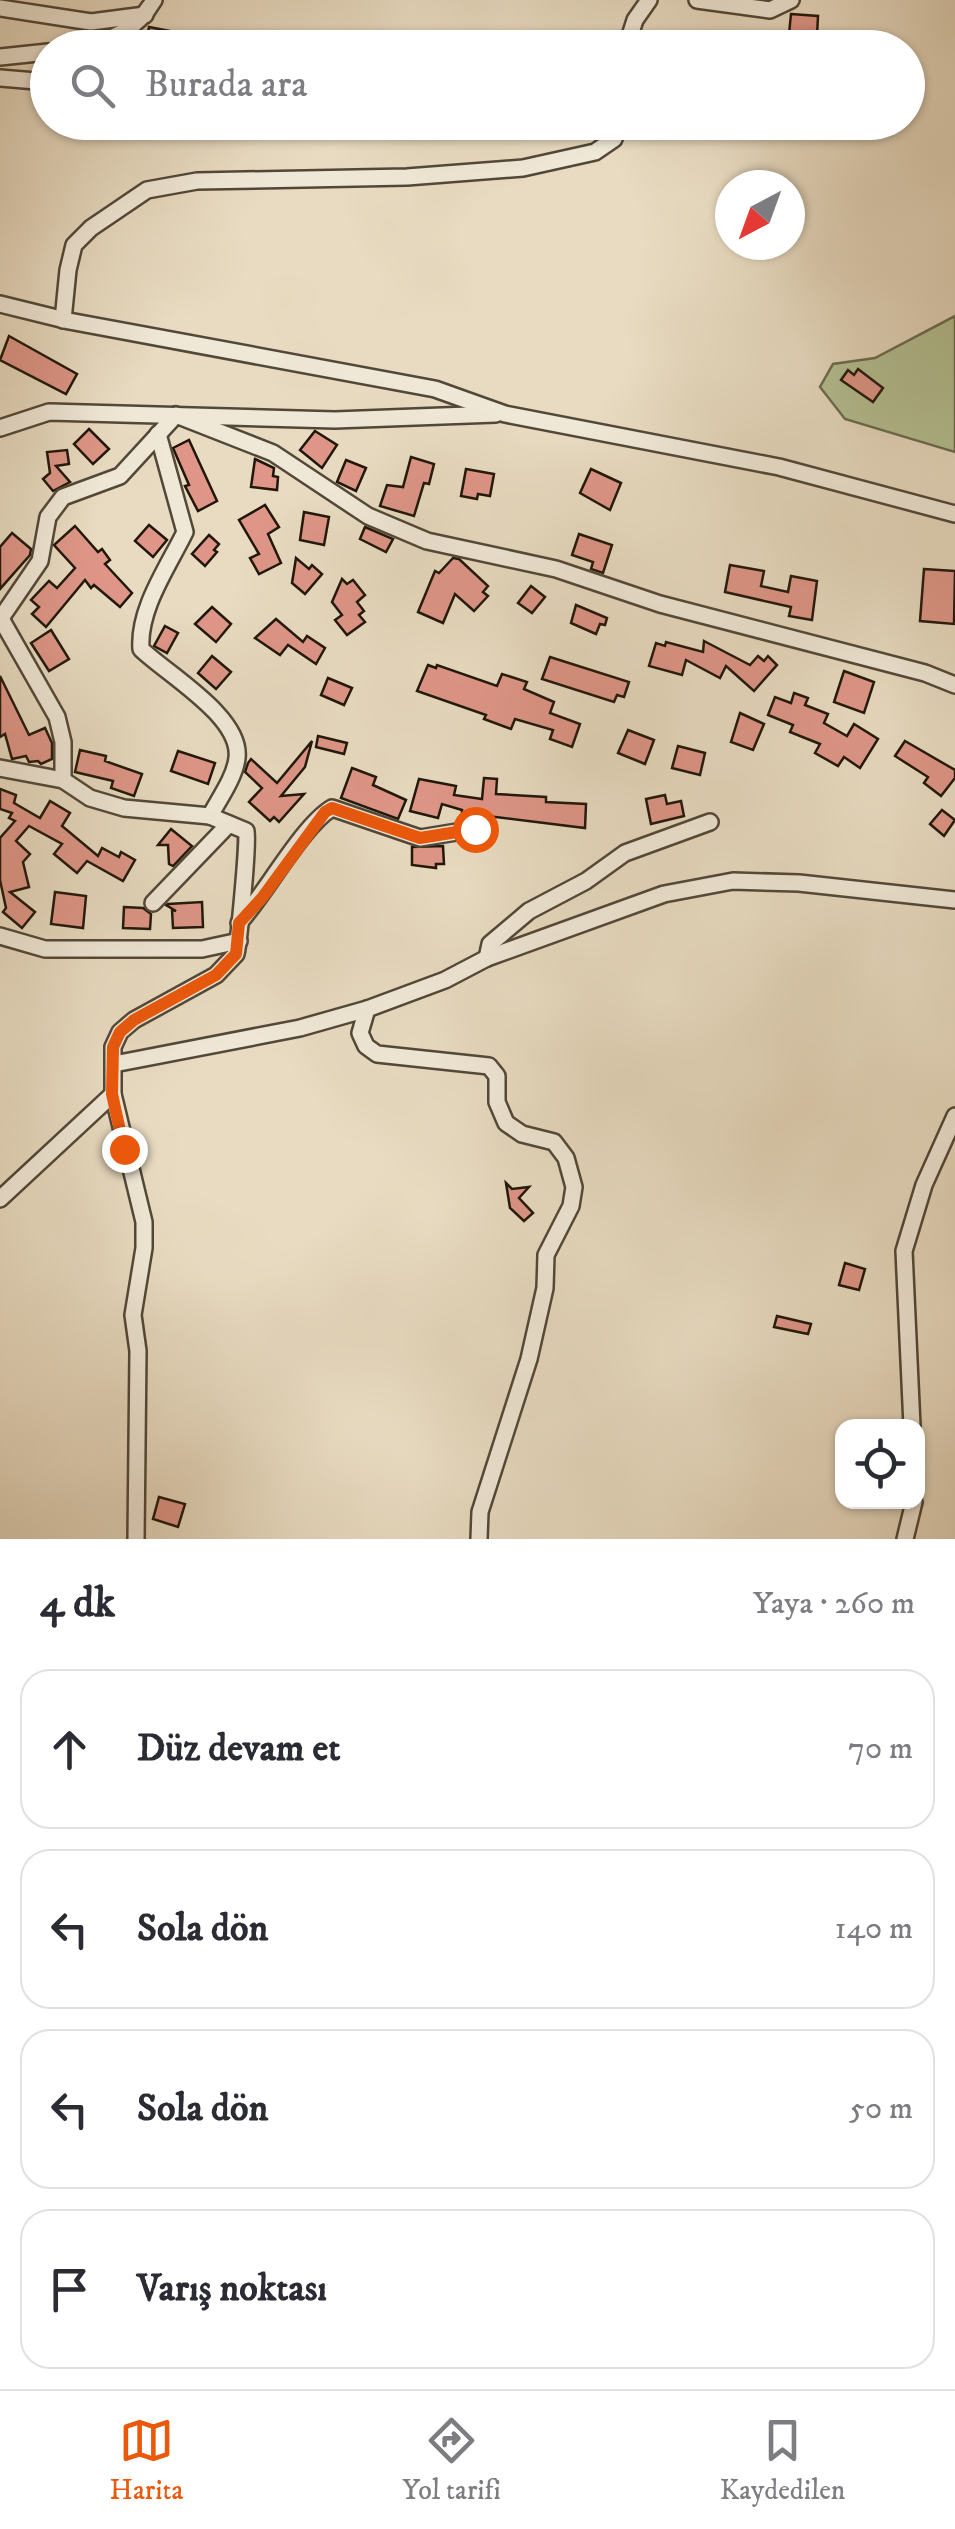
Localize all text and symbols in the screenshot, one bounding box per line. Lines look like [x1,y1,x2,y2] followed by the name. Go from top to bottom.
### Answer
[30,30,925,140] search box
[65,58,120,113] icon: search
[145,61,307,109] text: Burada ara
[715,170,805,260] north arrow
[453,807,499,853] route start
[102,1127,148,1173] route end
[835,1419,925,1509] map controls
[835,1419,925,1509] button: locate
[40,1578,115,1630] text: 4 dk
[753,1584,915,1624] text: Yaya · 260 m
[42,1722,97,1777] icon: ahead
[137,1725,340,1773] text: Düz devam et
[848,1729,913,1769] text: 70 m
[42,1902,97,1957] icon: left
[137,1905,268,1953] text: Sola dön
[835,1909,913,1949] text: 140 m
[42,2082,97,2137] icon: left
[137,2085,268,2133] text: Sola dön
[849,2089,913,2129] text: 50 m
[42,2262,97,2317] icon: arrive
[137,2265,327,2313] text: Varış noktası
[109,2413,183,2508] tab: Harita
[402,2413,501,2508] tab: Yol tarifi
[720,2413,846,2508] tab: Kaydedilen

